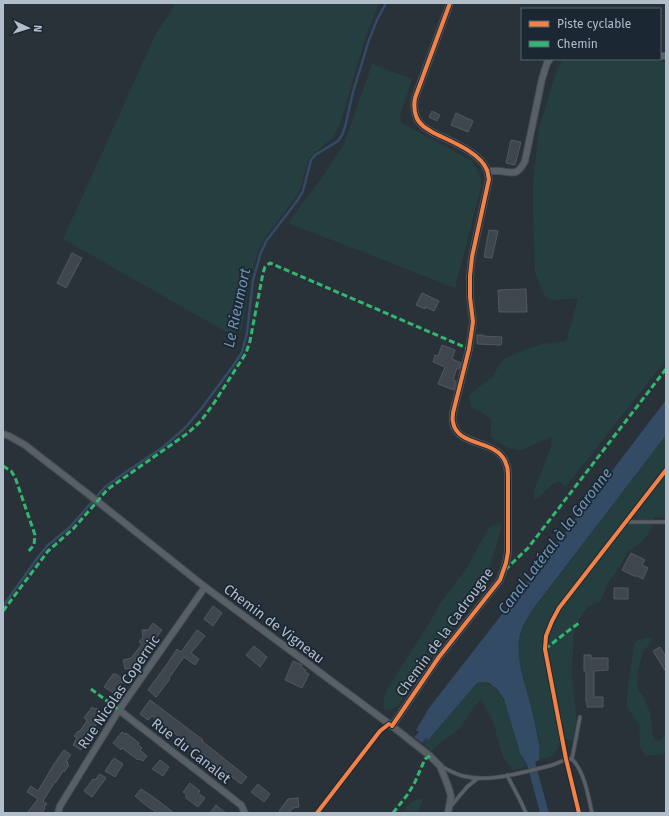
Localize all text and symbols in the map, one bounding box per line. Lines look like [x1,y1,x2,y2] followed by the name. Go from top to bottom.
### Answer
[8,8,48,48] north arrow
[521,8,661,60] legend
[557,17,631,31] text: Piste cyclable
[31,25,44,33] text: N
[557,37,598,51] text: Chemin
[220,266,254,349] water label: Le Rieumort
[494,464,616,618] water label: Canal Latéral à la Garonne
[393,564,497,700] street label: Chemin de la Cadrougne
[220,581,328,667] street label: Chemin de Vigneau
[75,632,164,752] street label: Rue Nicolas Copernic
[148,715,235,788] street label: Rue du Canalet

